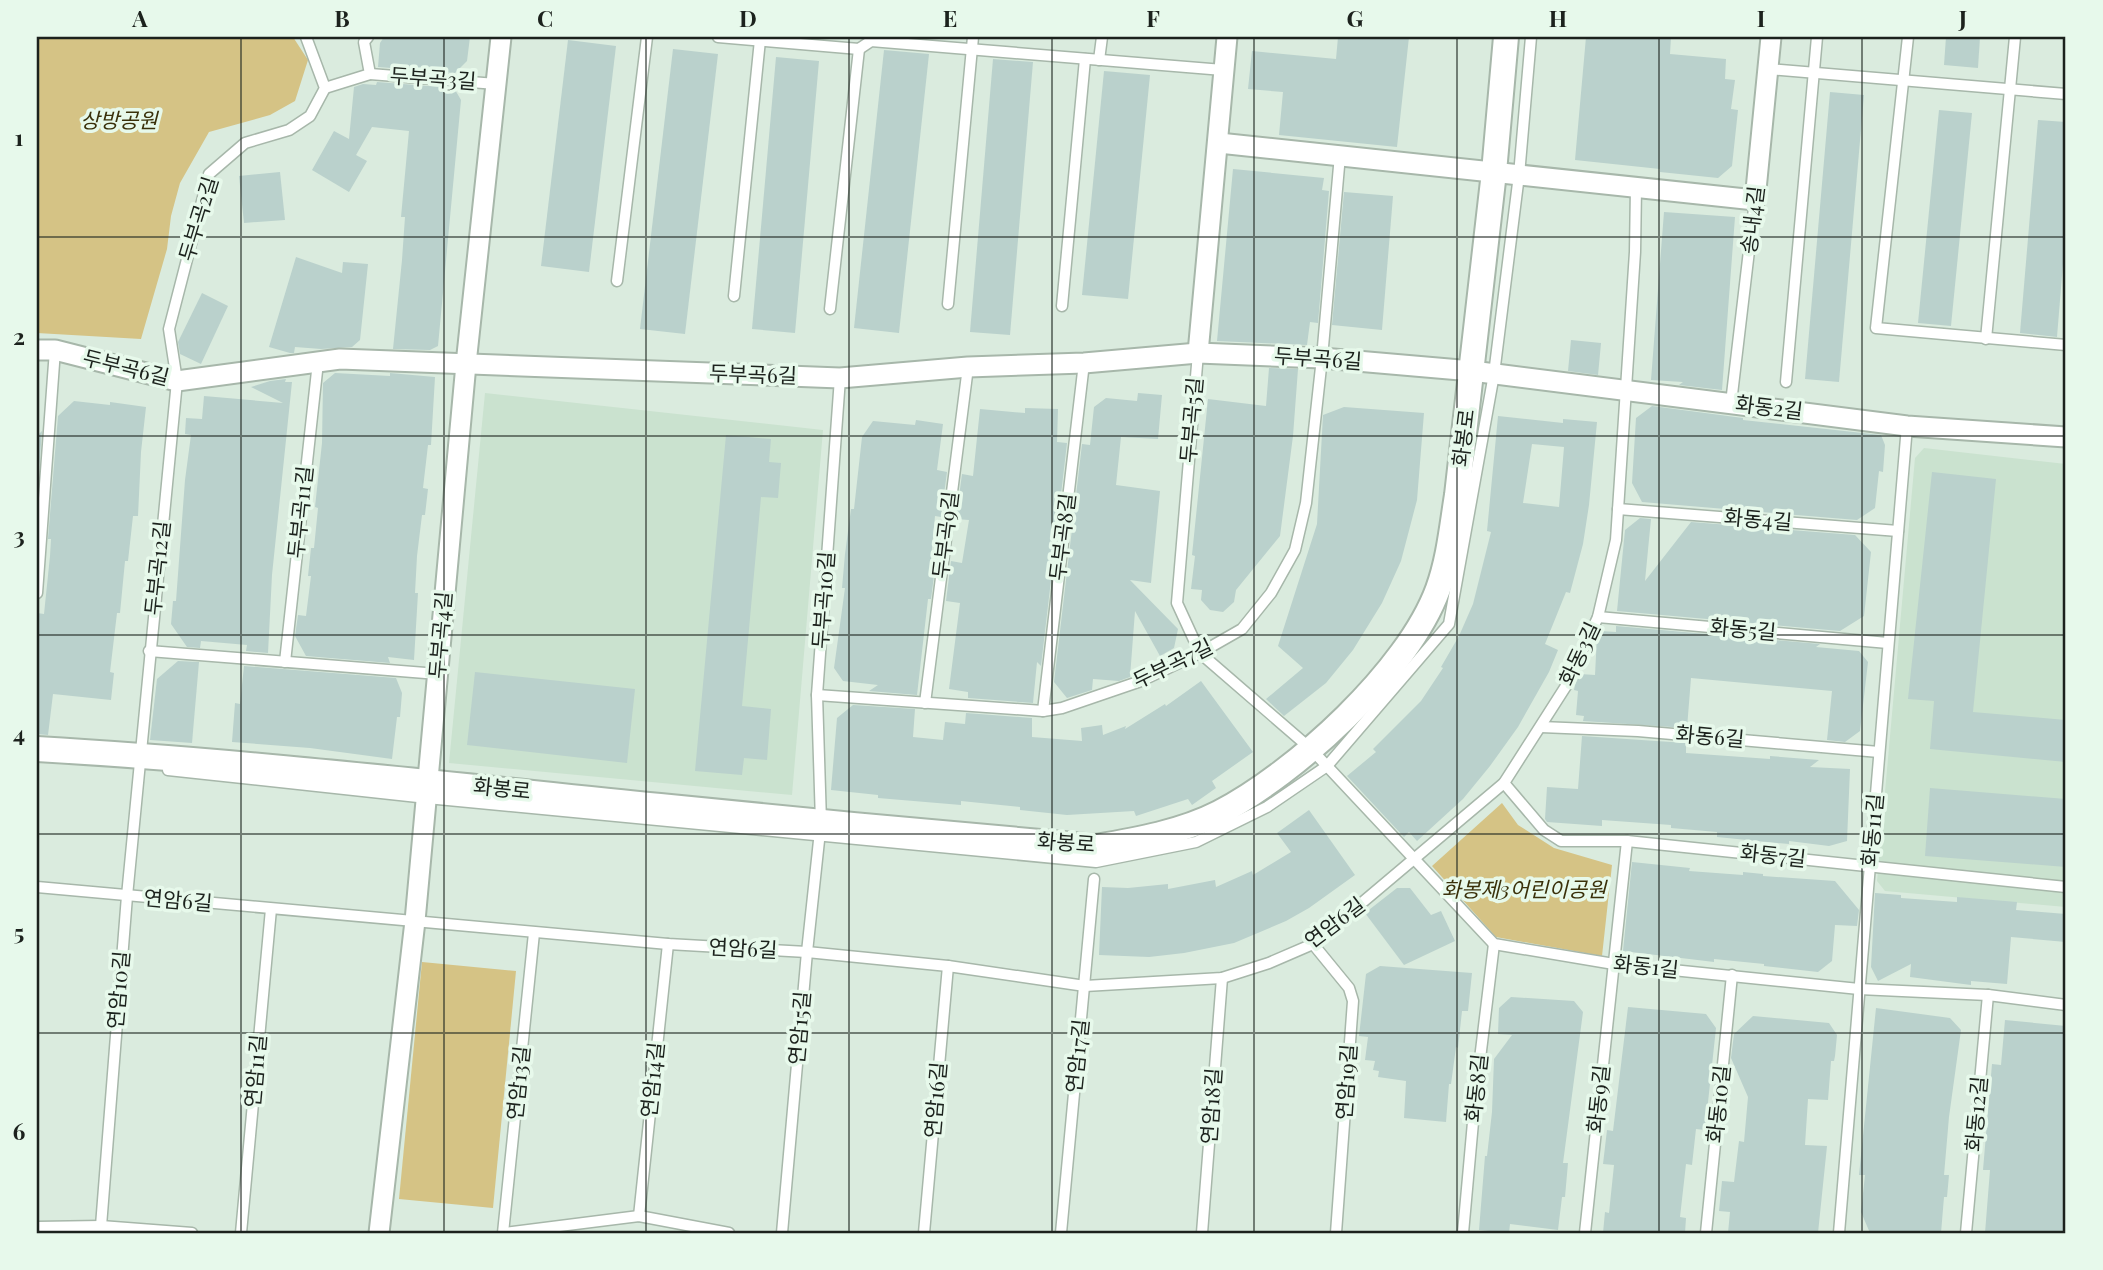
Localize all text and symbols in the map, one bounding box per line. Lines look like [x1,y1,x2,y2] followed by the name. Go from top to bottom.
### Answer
[131,2,148,33] text: A
[334,2,350,33] text: B
[537,2,553,33] text: C
[739,2,757,33] text: D
[943,2,957,33] text: E
[1146,2,1160,33] text: F
[1347,2,1364,33] text: G
[1549,2,1567,33] text: H
[1757,2,1765,33] text: I
[1958,2,1967,33] text: J
[389,60,477,94] street label: 두부곡3길
[80,105,159,133] park label: 상방공원
[15,121,24,152] text: 1
[171,173,223,264] street label: 두부곡2길
[1733,184,1769,255] street label: 송내4길
[13,320,25,351] text: 2
[1273,340,1363,374] street label: 두부곡6길
[80,342,173,390] street label: 두부곡6길
[709,357,798,389] street label: 두부곡6길
[1172,376,1208,464] street label: 두부곡5길
[1734,388,1805,424] street label: 화동2길
[1445,407,1479,468] street label: 화봉로
[280,464,318,559] street label: 두부곡11길
[925,489,963,580] street label: 두부곡9길
[1042,491,1080,582] street label: 두부곡8길
[1723,501,1793,535] street label: 화동4길
[13,519,25,550] text: 3
[137,519,175,617] street label: 두부곡12길
[805,550,839,650] street label: 두부곡10길
[421,590,457,680] street label: 두부곡4길
[1709,611,1778,645] street label: 화동5길
[1551,617,1605,690] street label: 화동3길
[1127,631,1217,694] street label: 두부곡7길
[13,717,25,748] text: 4
[1675,718,1746,752] street label: 화동6길
[472,770,532,804] street label: 화봉로
[1854,792,1888,868] street label: 화동11길
[1036,825,1096,857] street label: 화봉로
[1739,837,1808,871] street label: 화동7길
[1442,874,1608,902] park label: 화봉제3어린이공원
[143,882,214,916] street label: 연암6길
[1298,890,1370,953] street label: 연암6길
[14,916,24,947] text: 5
[708,931,778,963] street label: 연암6길
[1612,948,1680,982] street label: 화동1길
[100,950,134,1030] street label: 연암10길
[781,990,815,1066] street label: 연암15길
[1058,1017,1094,1094] street label: 연암17길
[237,1033,271,1109] street label: 연암11길
[633,1040,669,1119] street label: 연암14길
[1328,1043,1362,1121] street label: 연암19길
[499,1044,535,1121] street label: 연암13길
[1457,1052,1493,1124] street label: 화동8길
[917,1060,951,1139] street label: 연암16길
[1579,1063,1615,1134] street label: 화동9길
[1699,1063,1735,1144] street label: 화동10길
[1193,1067,1227,1145] street label: 연암18길
[1958,1075,1992,1153] street label: 화동12길
[13,1115,26,1146] text: 6

